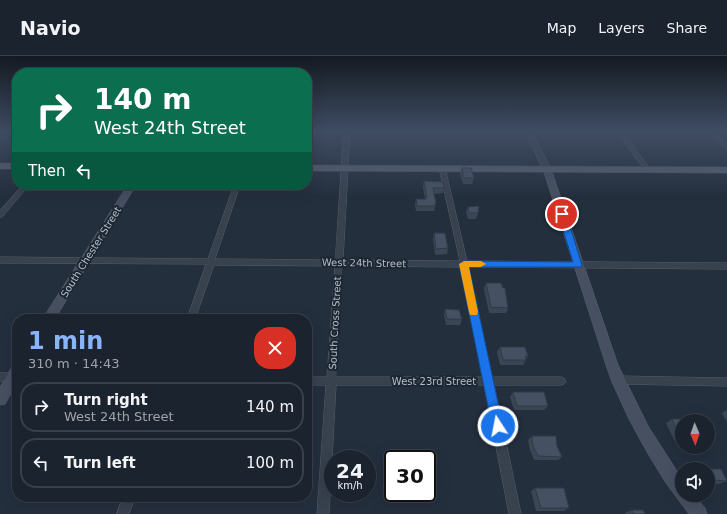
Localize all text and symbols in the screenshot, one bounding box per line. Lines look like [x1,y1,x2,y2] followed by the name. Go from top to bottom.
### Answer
[20,17,81,39] text: Navio
[547,20,576,36] text: Map
[598,20,645,36] text: Layers
[667,20,707,36] text: Share
[94,83,191,116] text: 140 m
[28,84,80,136] icon: right
[94,117,246,138] text: West 24th Street
[73,160,95,182] icon: left
[28,162,65,180] text: Then
[545,197,579,231] pin
[551,203,573,225] icon: arrive
[59,205,123,299] street label: South Chester Street
[322,257,406,269] street label: West 24th Street
[327,276,343,370] street label: South Cross Street
[28,327,103,355] text: 1 min
[254,327,296,369] button: close
[28,356,119,371] text: 310 m · 14:43
[392,376,476,387] street label: West 23rd Street
[64,391,148,409] text: Turn right
[30,396,52,418] icon: right
[246,398,294,416] text: 140 m
[477,405,519,447] position arrow
[64,409,174,424] text: West 24th Street
[675,414,715,454] north arrow
[675,414,715,502] map controls
[384,450,436,502] speed limit sign: 30
[30,452,52,474] icon: left
[64,454,136,472] text: Turn left
[246,454,294,472] text: 100 m
[336,459,364,483] text: 24
[675,462,715,502] button: sound
[337,480,363,491] text: km/h

